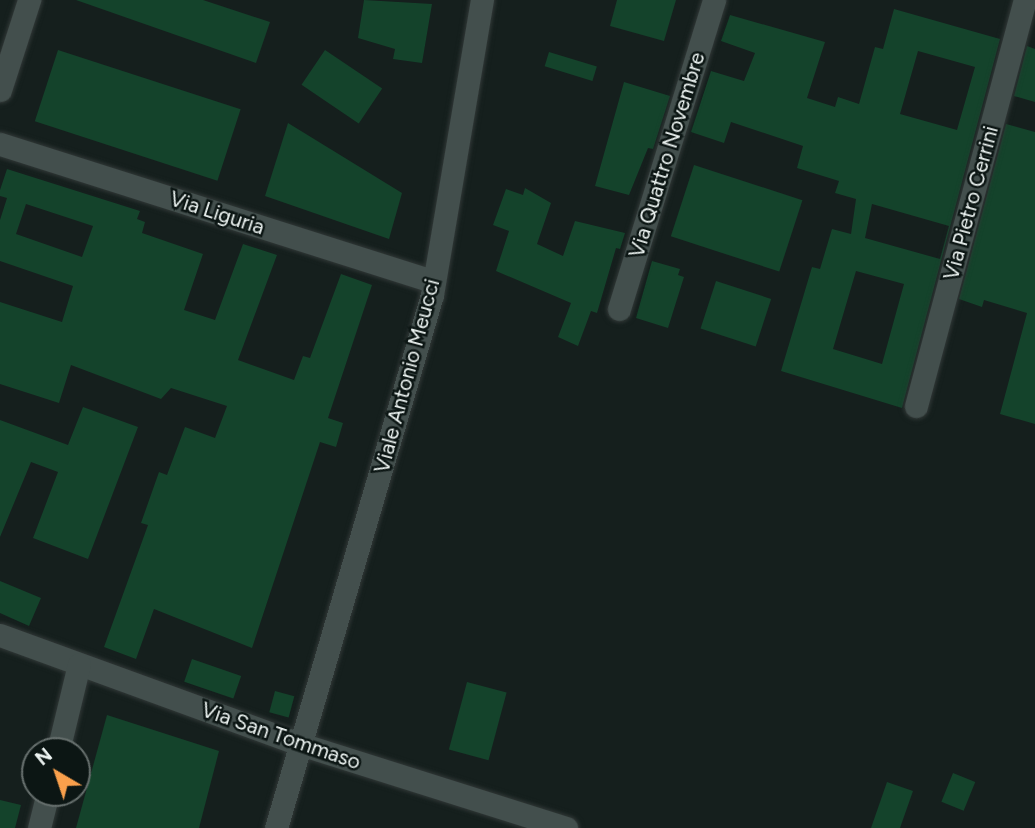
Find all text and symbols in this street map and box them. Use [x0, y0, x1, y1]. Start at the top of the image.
street label: Via Quattro Novembre [624, 49, 710, 261]
street label: Via Pietro Cerrini [938, 123, 1004, 283]
street label: Via Liguria [167, 186, 267, 240]
street label: Viale Antonio Meucci [369, 276, 445, 476]
street label: Via San Tommaso [198, 697, 364, 775]
north arrow [21, 737, 91, 807]
text: N [31, 743, 57, 770]

